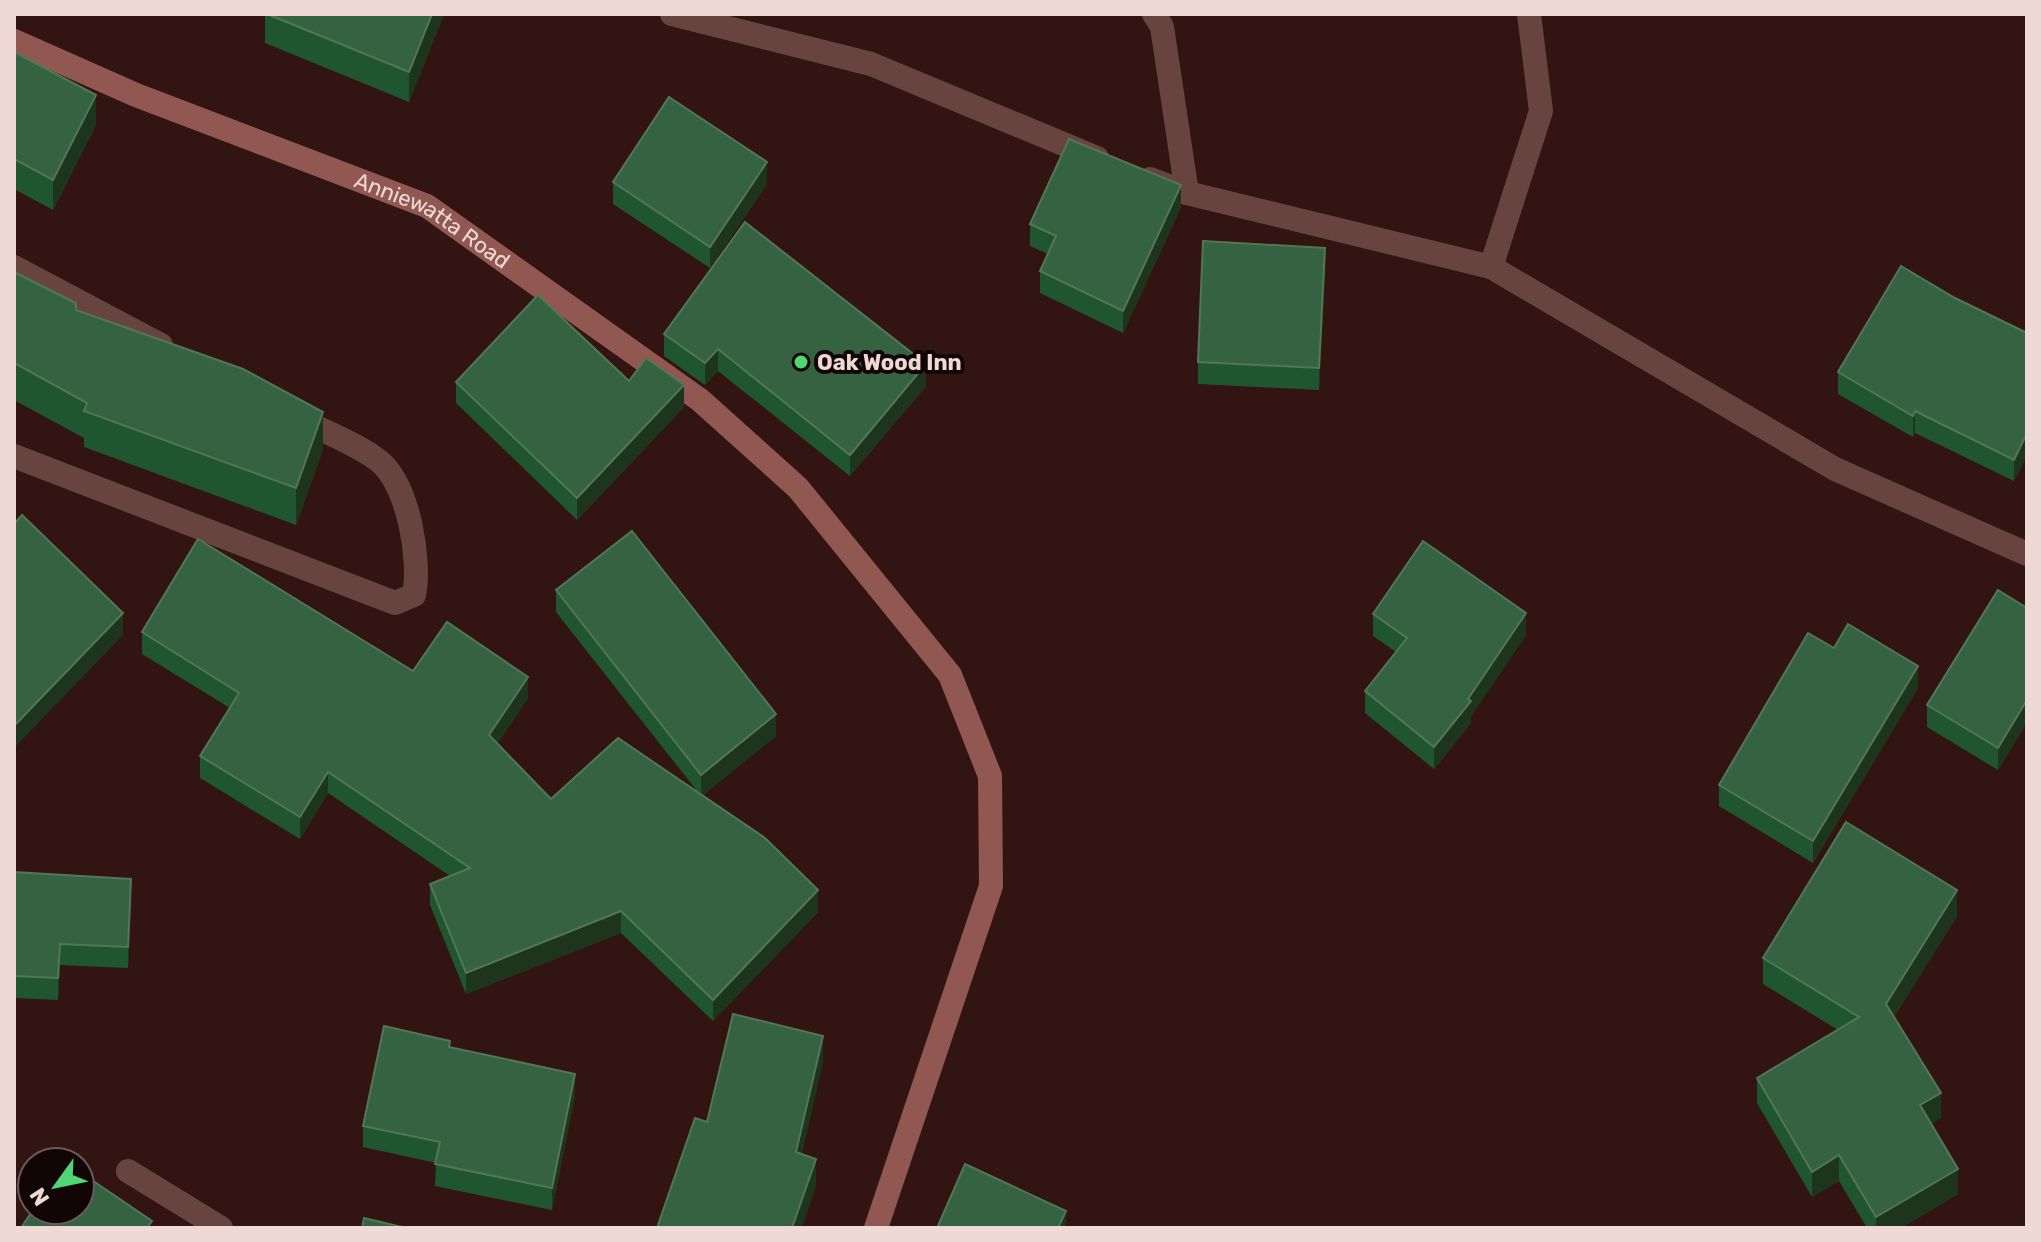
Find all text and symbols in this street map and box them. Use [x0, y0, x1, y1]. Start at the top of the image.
street label: Anniewatta Road [351, 167, 515, 275]
place label: Oak Wood Inn [817, 349, 962, 376]
marker: Oak Wood Inn [792, 353, 810, 371]
north arrow [16, 1146, 96, 1226]
text: N [24, 1183, 55, 1211]

